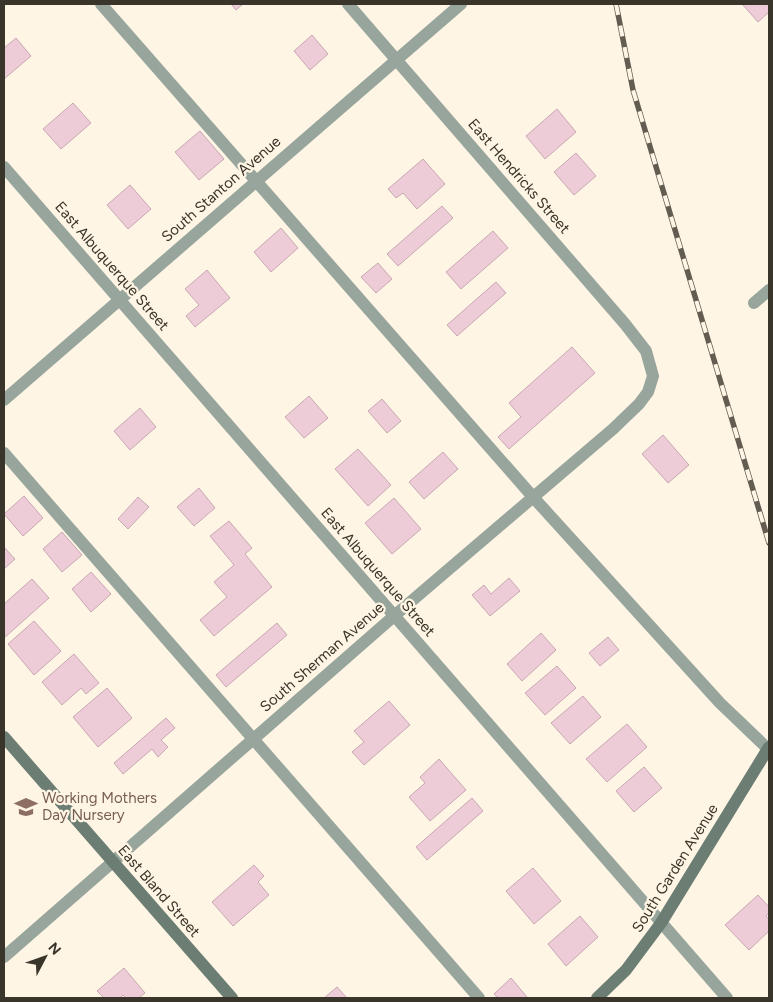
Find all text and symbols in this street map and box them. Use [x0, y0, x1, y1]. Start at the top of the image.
street label: East Hendricks Street [464, 115, 574, 237]
street label: South Stanton Avenue [158, 132, 284, 246]
street label: East Albuquerque Street [51, 198, 173, 334]
street label: East Albuquerque Street [317, 504, 439, 640]
street label: South Sherman Avenue [256, 598, 388, 716]
place label: Working Mothers Day Nursery [42, 789, 157, 824]
school or university icon: Working Mothers Day Nursery [13, 794, 39, 820]
street label: South Garden Avenue [628, 801, 722, 935]
street label: East Bland Street [114, 841, 204, 941]
north arrow [20, 932, 70, 982]
text: N [44, 939, 64, 958]

